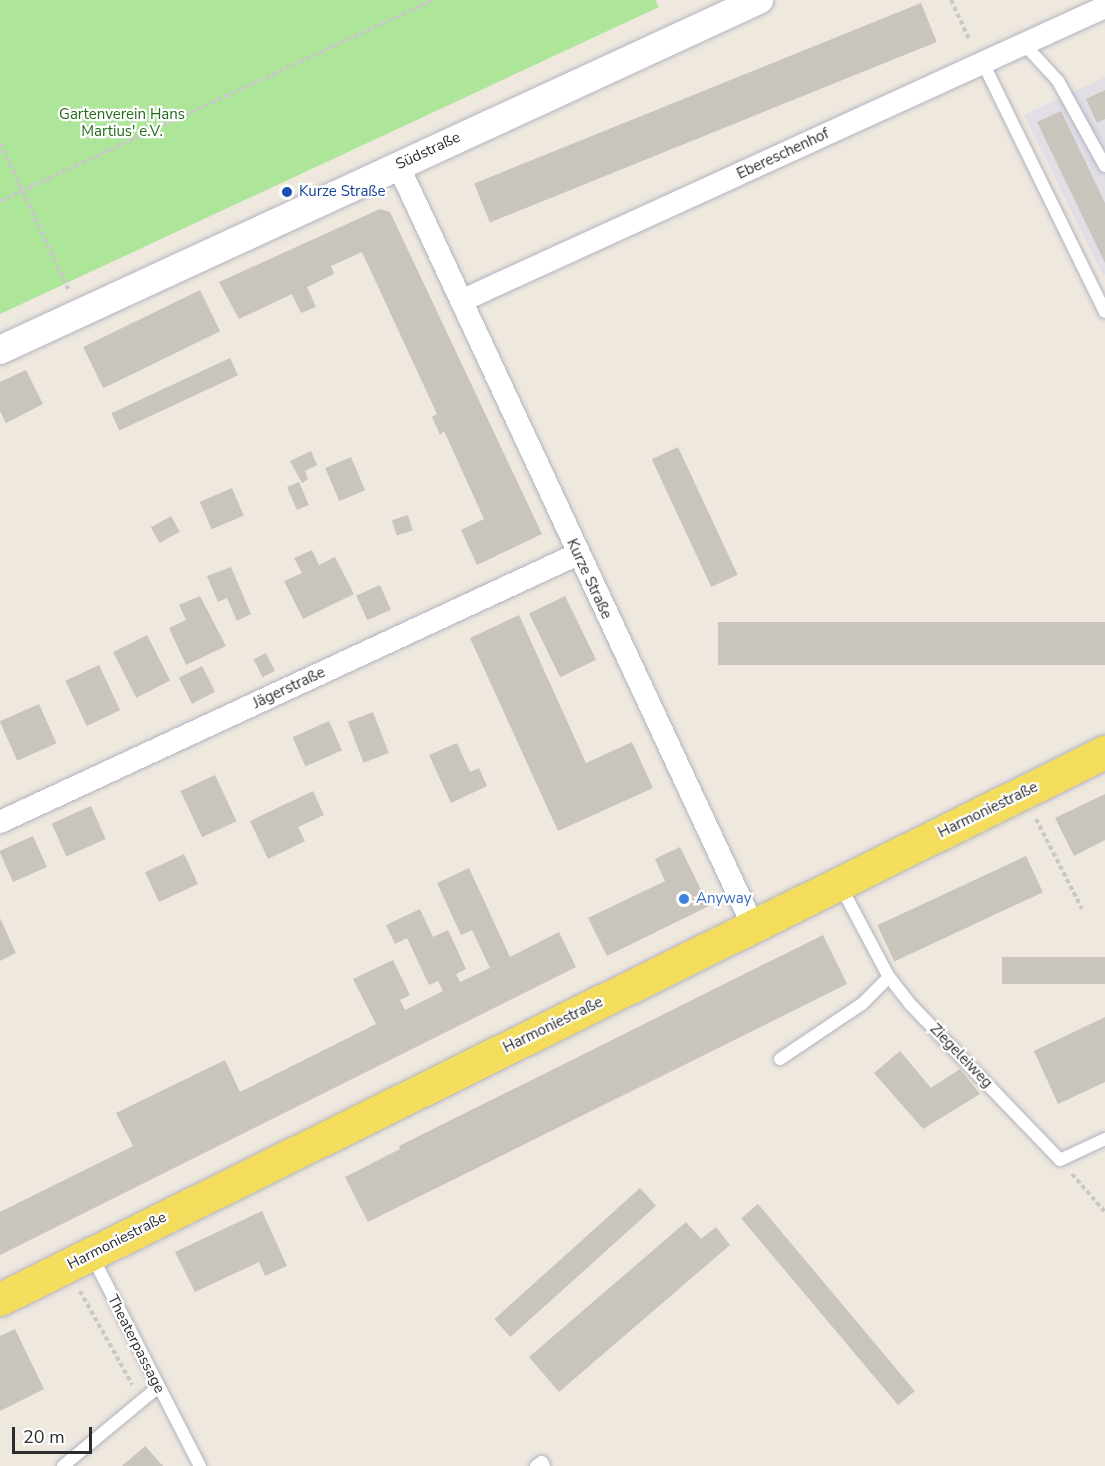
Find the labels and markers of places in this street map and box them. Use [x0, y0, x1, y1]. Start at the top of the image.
place label: Kurze Straße [299, 183, 386, 201]
marker: Kurze Straße [280, 185, 294, 199]
place label: Anyway [696, 890, 751, 908]
marker: Anyway [677, 892, 691, 906]

